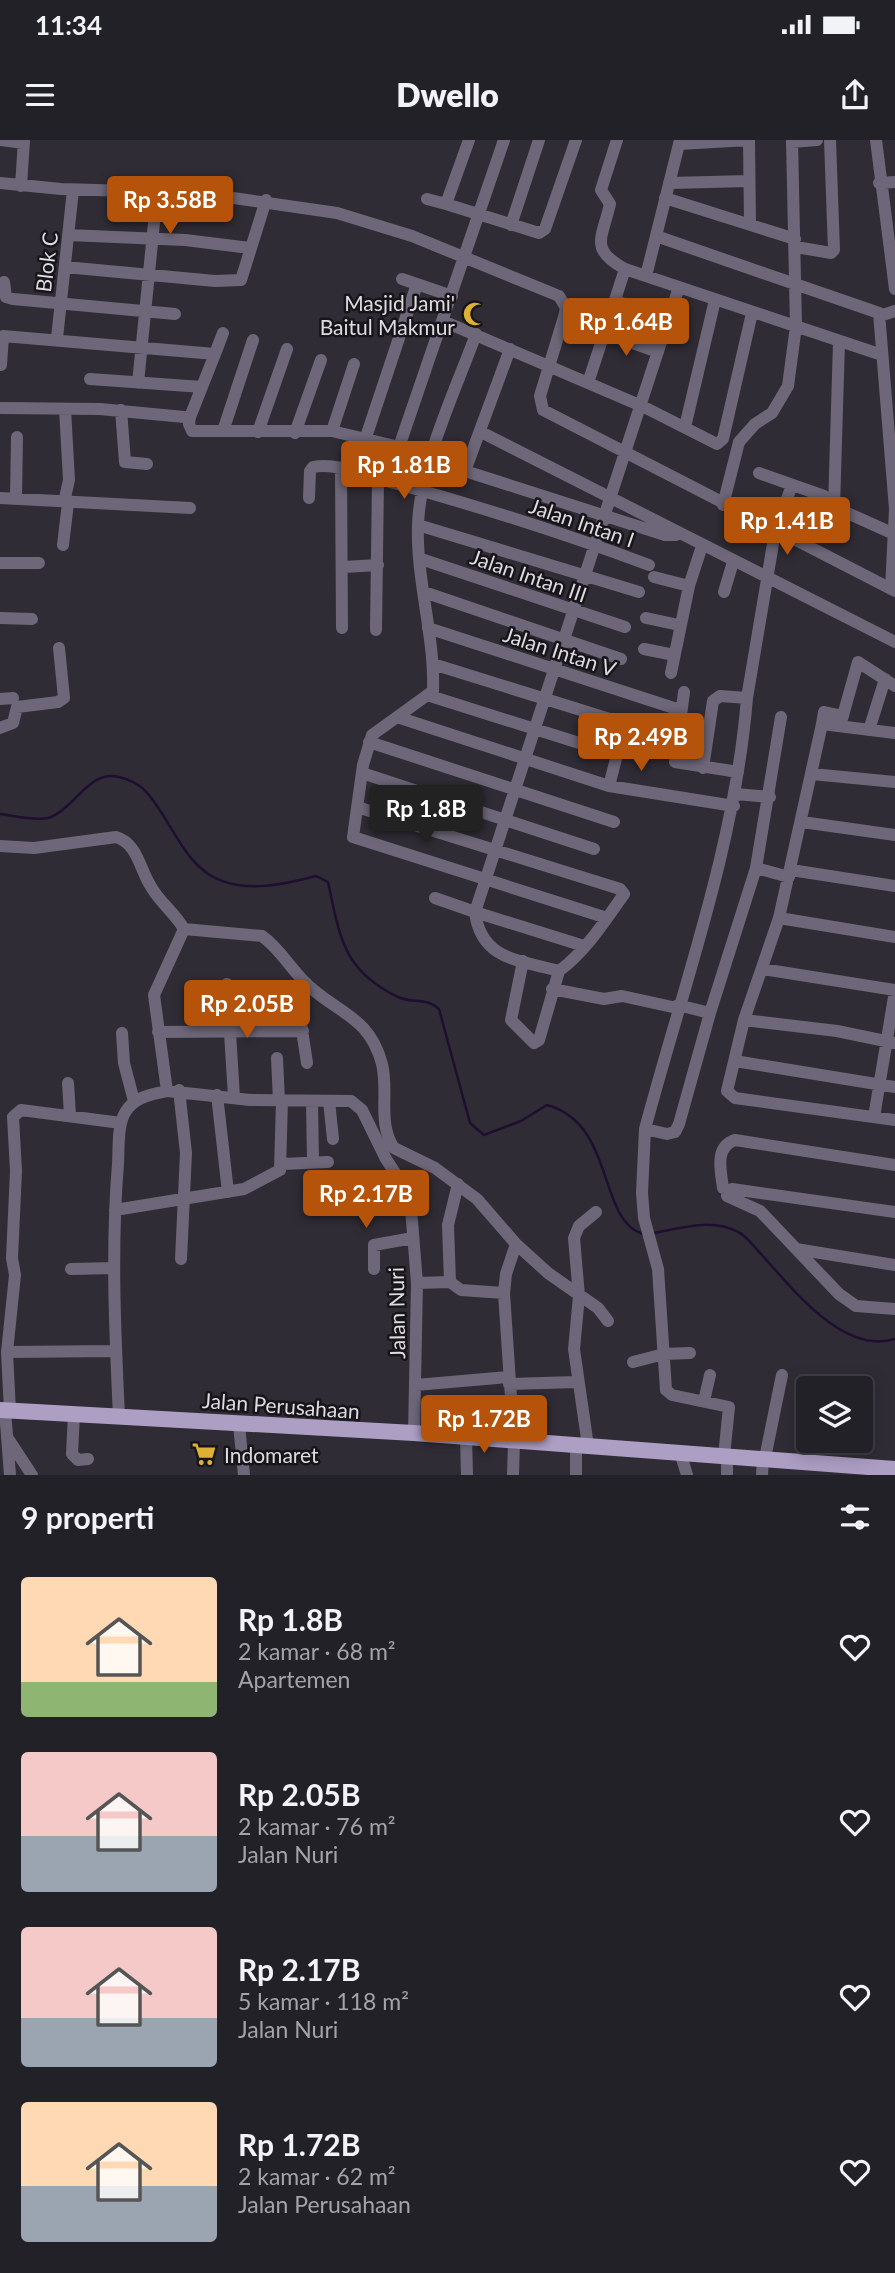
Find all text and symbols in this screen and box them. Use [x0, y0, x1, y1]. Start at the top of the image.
text: 11:34 [35, 9, 102, 41]
text: Dwello [396, 75, 499, 114]
icon: menu [21, 76, 59, 114]
icon: share [836, 76, 874, 114]
pin: Rp 3.58B [98, 176, 242, 236]
text: Rp 3.58B [123, 185, 217, 213]
street label: Blok C [30, 231, 62, 293]
place label: Masjid Jami' Baitul Makmur [320, 290, 455, 339]
pin: Rp 1.64B [554, 298, 698, 358]
mosque icon: Masjid Jami' Baitul Makmur [461, 300, 489, 328]
text: Rp 1.64B [579, 307, 673, 335]
pin: Rp 1.81B [332, 442, 476, 501]
text: Rp 1.81B [357, 450, 451, 478]
street label: Jalan Intan I [526, 492, 638, 552]
pin: Rp 1.41B [715, 498, 859, 557]
text: Rp 1.41B [740, 506, 834, 534]
street label: Jalan Intan III [468, 543, 590, 607]
street label: Jalan Intan V [500, 621, 620, 681]
pin: Rp 2.49B [569, 714, 713, 773]
text: Rp 2.49B [594, 722, 688, 750]
pin: Rp 1.8B [361, 786, 491, 845]
text: Rp 1.8B [386, 794, 466, 822]
pin: Rp 2.05B [175, 981, 319, 1040]
text: Rp 2.05B [200, 989, 294, 1017]
pin: Rp 2.17B [294, 1170, 438, 1230]
text: Rp 2.17B [319, 1179, 413, 1207]
street label: Jalan Nuri [383, 1267, 409, 1359]
map controls [796, 1376, 873, 1453]
button: layers [796, 1376, 873, 1453]
street label: Jalan Perusahaan [201, 1387, 361, 1423]
pin: Rp 1.72B [412, 1396, 556, 1455]
text: Rp 1.72B [437, 1404, 531, 1432]
supermarket icon: Indomaret [190, 1440, 218, 1468]
place label: Indomaret [224, 1442, 319, 1467]
icon: filters [836, 1498, 874, 1536]
text: 9 properti [21, 1499, 154, 1535]
text: Rp 1.8B [238, 1601, 343, 1637]
icon: home [77, 1605, 161, 1689]
icon: heart [836, 1628, 874, 1666]
text: 2 kamar · 68 m² [238, 1637, 396, 1665]
text: Apartemen [238, 1665, 350, 1693]
text: Rp 2.05B [238, 1776, 361, 1812]
icon: home [77, 1780, 161, 1864]
icon: heart [836, 1803, 874, 1841]
text: 2 kamar · 76 m² [238, 1812, 396, 1840]
text: Jalan Nuri [238, 1840, 338, 1868]
text: Rp 2.17B [238, 1951, 361, 1987]
icon: home [77, 1955, 161, 2039]
icon: heart [836, 1978, 874, 2016]
text: 5 kamar · 118 m² [238, 1987, 409, 2015]
text: Jalan Nuri [238, 2015, 338, 2043]
text: Rp 1.72B [238, 2126, 361, 2162]
icon: home [77, 2130, 161, 2214]
icon: heart [836, 2153, 874, 2191]
text: 2 kamar · 62 m² [238, 2162, 396, 2190]
text: Jalan Perusahaan [238, 2190, 411, 2218]

